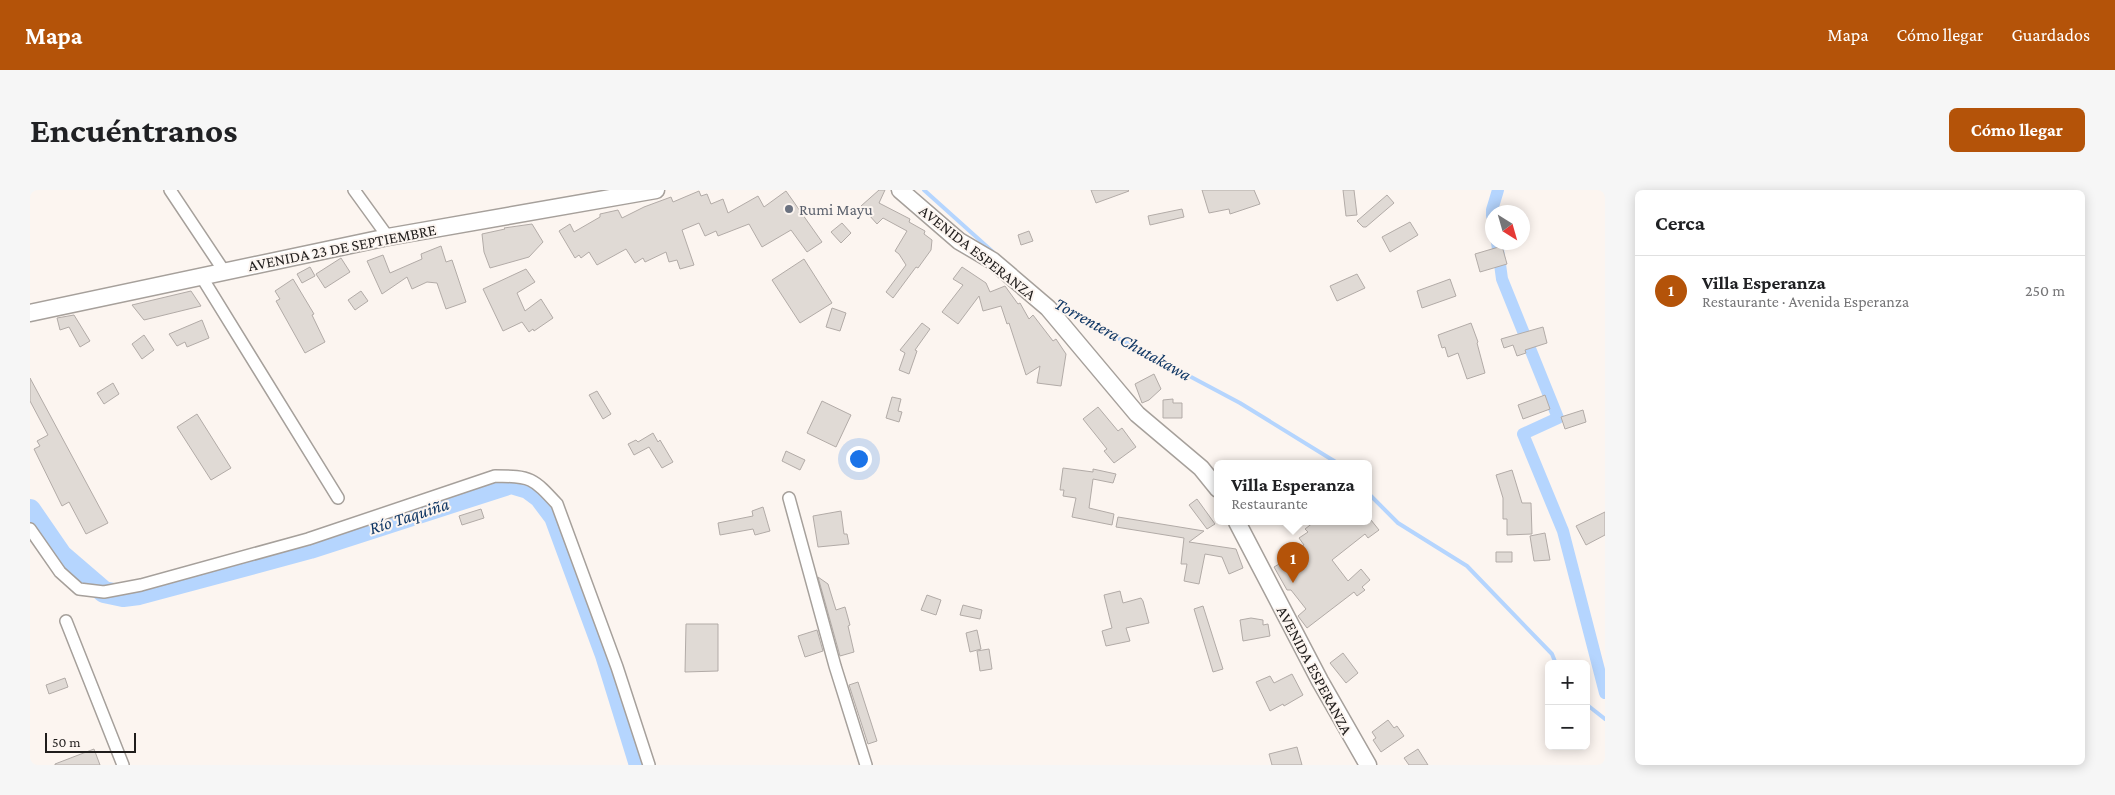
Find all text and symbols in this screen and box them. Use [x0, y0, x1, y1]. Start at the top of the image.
text: Mapa [25, 22, 83, 49]
text: Mapa [1827, 25, 1868, 45]
text: Cómo llegar [1896, 25, 1983, 45]
text: Guardados [2011, 25, 2090, 45]
button: Cómo llegar [1949, 108, 2085, 152]
text: Encuéntranos [30, 111, 237, 150]
place label: Rumi Mayu [799, 201, 873, 219]
street label: AVENIDA ESPERANZA [916, 202, 1040, 304]
marker: Rumi Mayu [783, 203, 795, 215]
north arrow [1485, 205, 1530, 250]
text: Cerca [1655, 211, 1705, 235]
street label: AVENIDA 23 DE SEPTIEMBRE [247, 221, 438, 274]
text: Villa Esperanza [1702, 272, 1826, 293]
text: 1 [1668, 282, 1674, 299]
text: 250 m [2025, 282, 2065, 299]
water label: Torrentera Chutakawa [1051, 293, 1195, 385]
text: Restaurante · Avenida Esperanza [1702, 293, 1909, 310]
your location [846, 446, 872, 472]
popup [1214, 460, 1372, 525]
text: Villa Esperanza [1231, 474, 1355, 495]
water label: Río Taquiña [367, 494, 452, 538]
text: Restaurante [1231, 495, 1308, 512]
pin: 1 [1277, 542, 1309, 583]
street label: AVENIDA ESPERANZA [1273, 603, 1356, 738]
map controls [1545, 660, 1590, 750]
button: + [1545, 660, 1590, 705]
button: − [1545, 705, 1590, 750]
scale bar [45, 730, 136, 753]
text: 50 m [52, 734, 80, 750]

